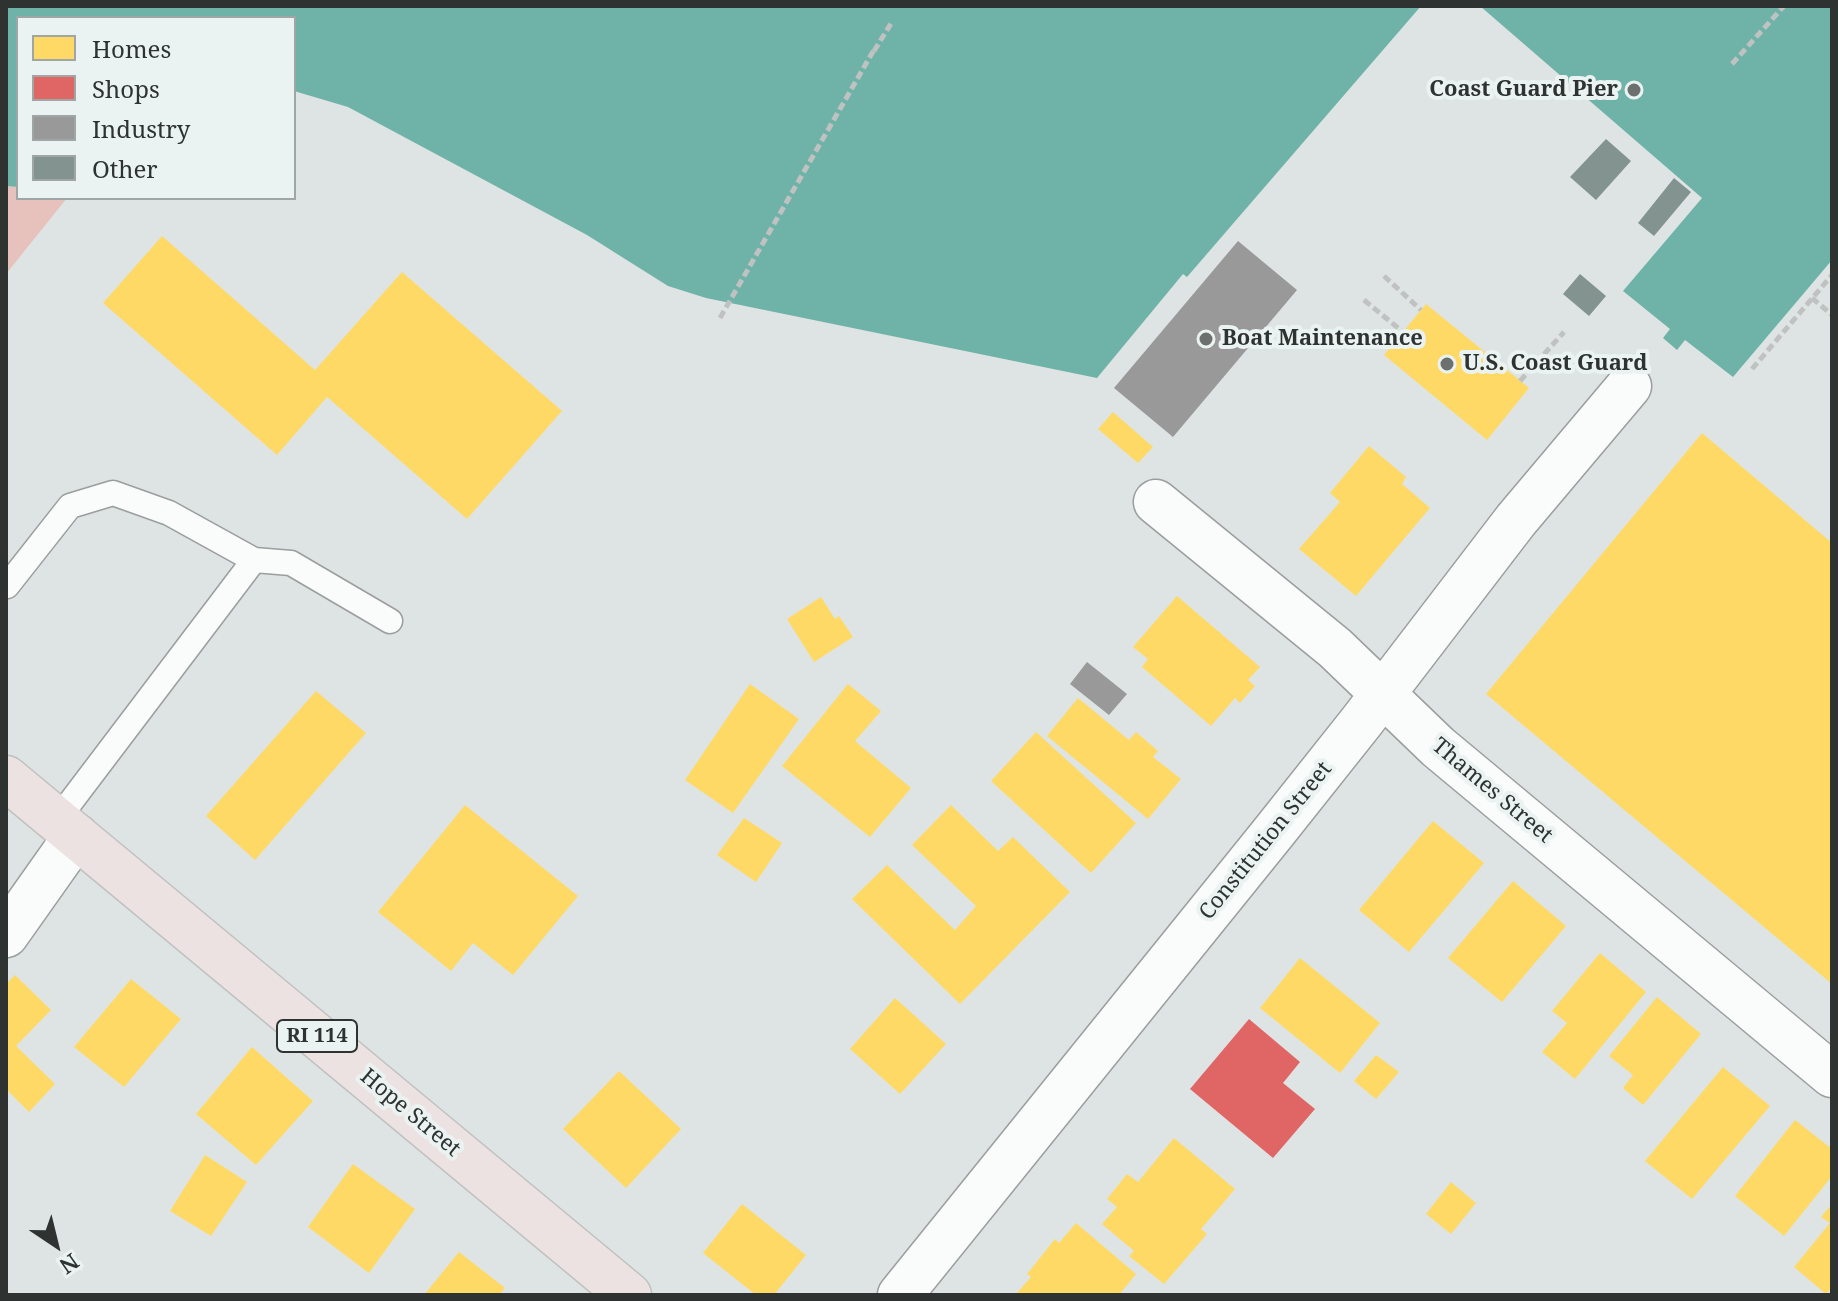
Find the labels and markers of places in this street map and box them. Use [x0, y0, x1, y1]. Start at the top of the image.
place label: Coast Guard Pier [1429, 77, 1618, 103]
marker: Coast Guard Pier [1625, 81, 1643, 99]
place label: Boat Maintenance [1222, 326, 1423, 352]
marker: Boat Maintenance [1197, 330, 1215, 348]
place label: U.S. Coast Guard [1463, 351, 1648, 377]
marker: U.S. Coast Guard [1438, 355, 1456, 373]

